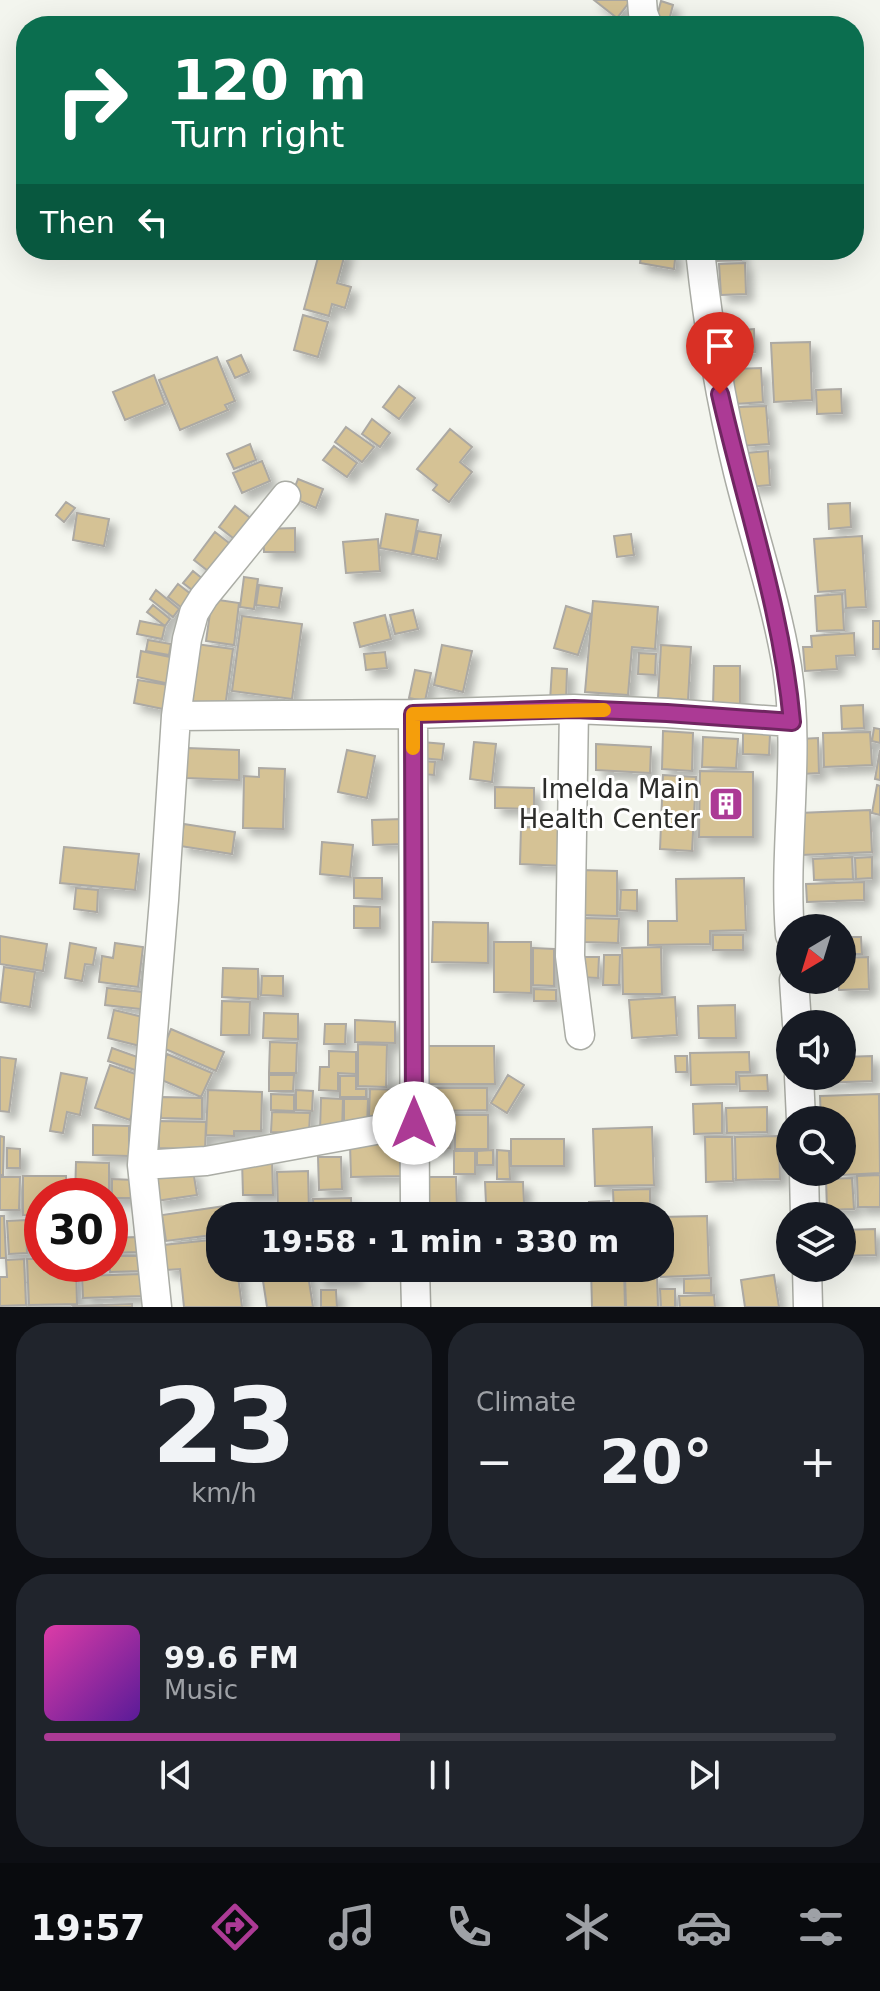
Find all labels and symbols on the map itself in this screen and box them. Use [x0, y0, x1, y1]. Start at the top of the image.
pin [686, 312, 754, 394]
place label: Imelda Main Health Center [519, 774, 700, 834]
building icon: Imelda Main Health Center [707, 785, 745, 823]
north arrow [776, 914, 856, 994]
position arrow [372, 1081, 456, 1165]
speed limit sign: 30 [24, 1178, 128, 1282]

